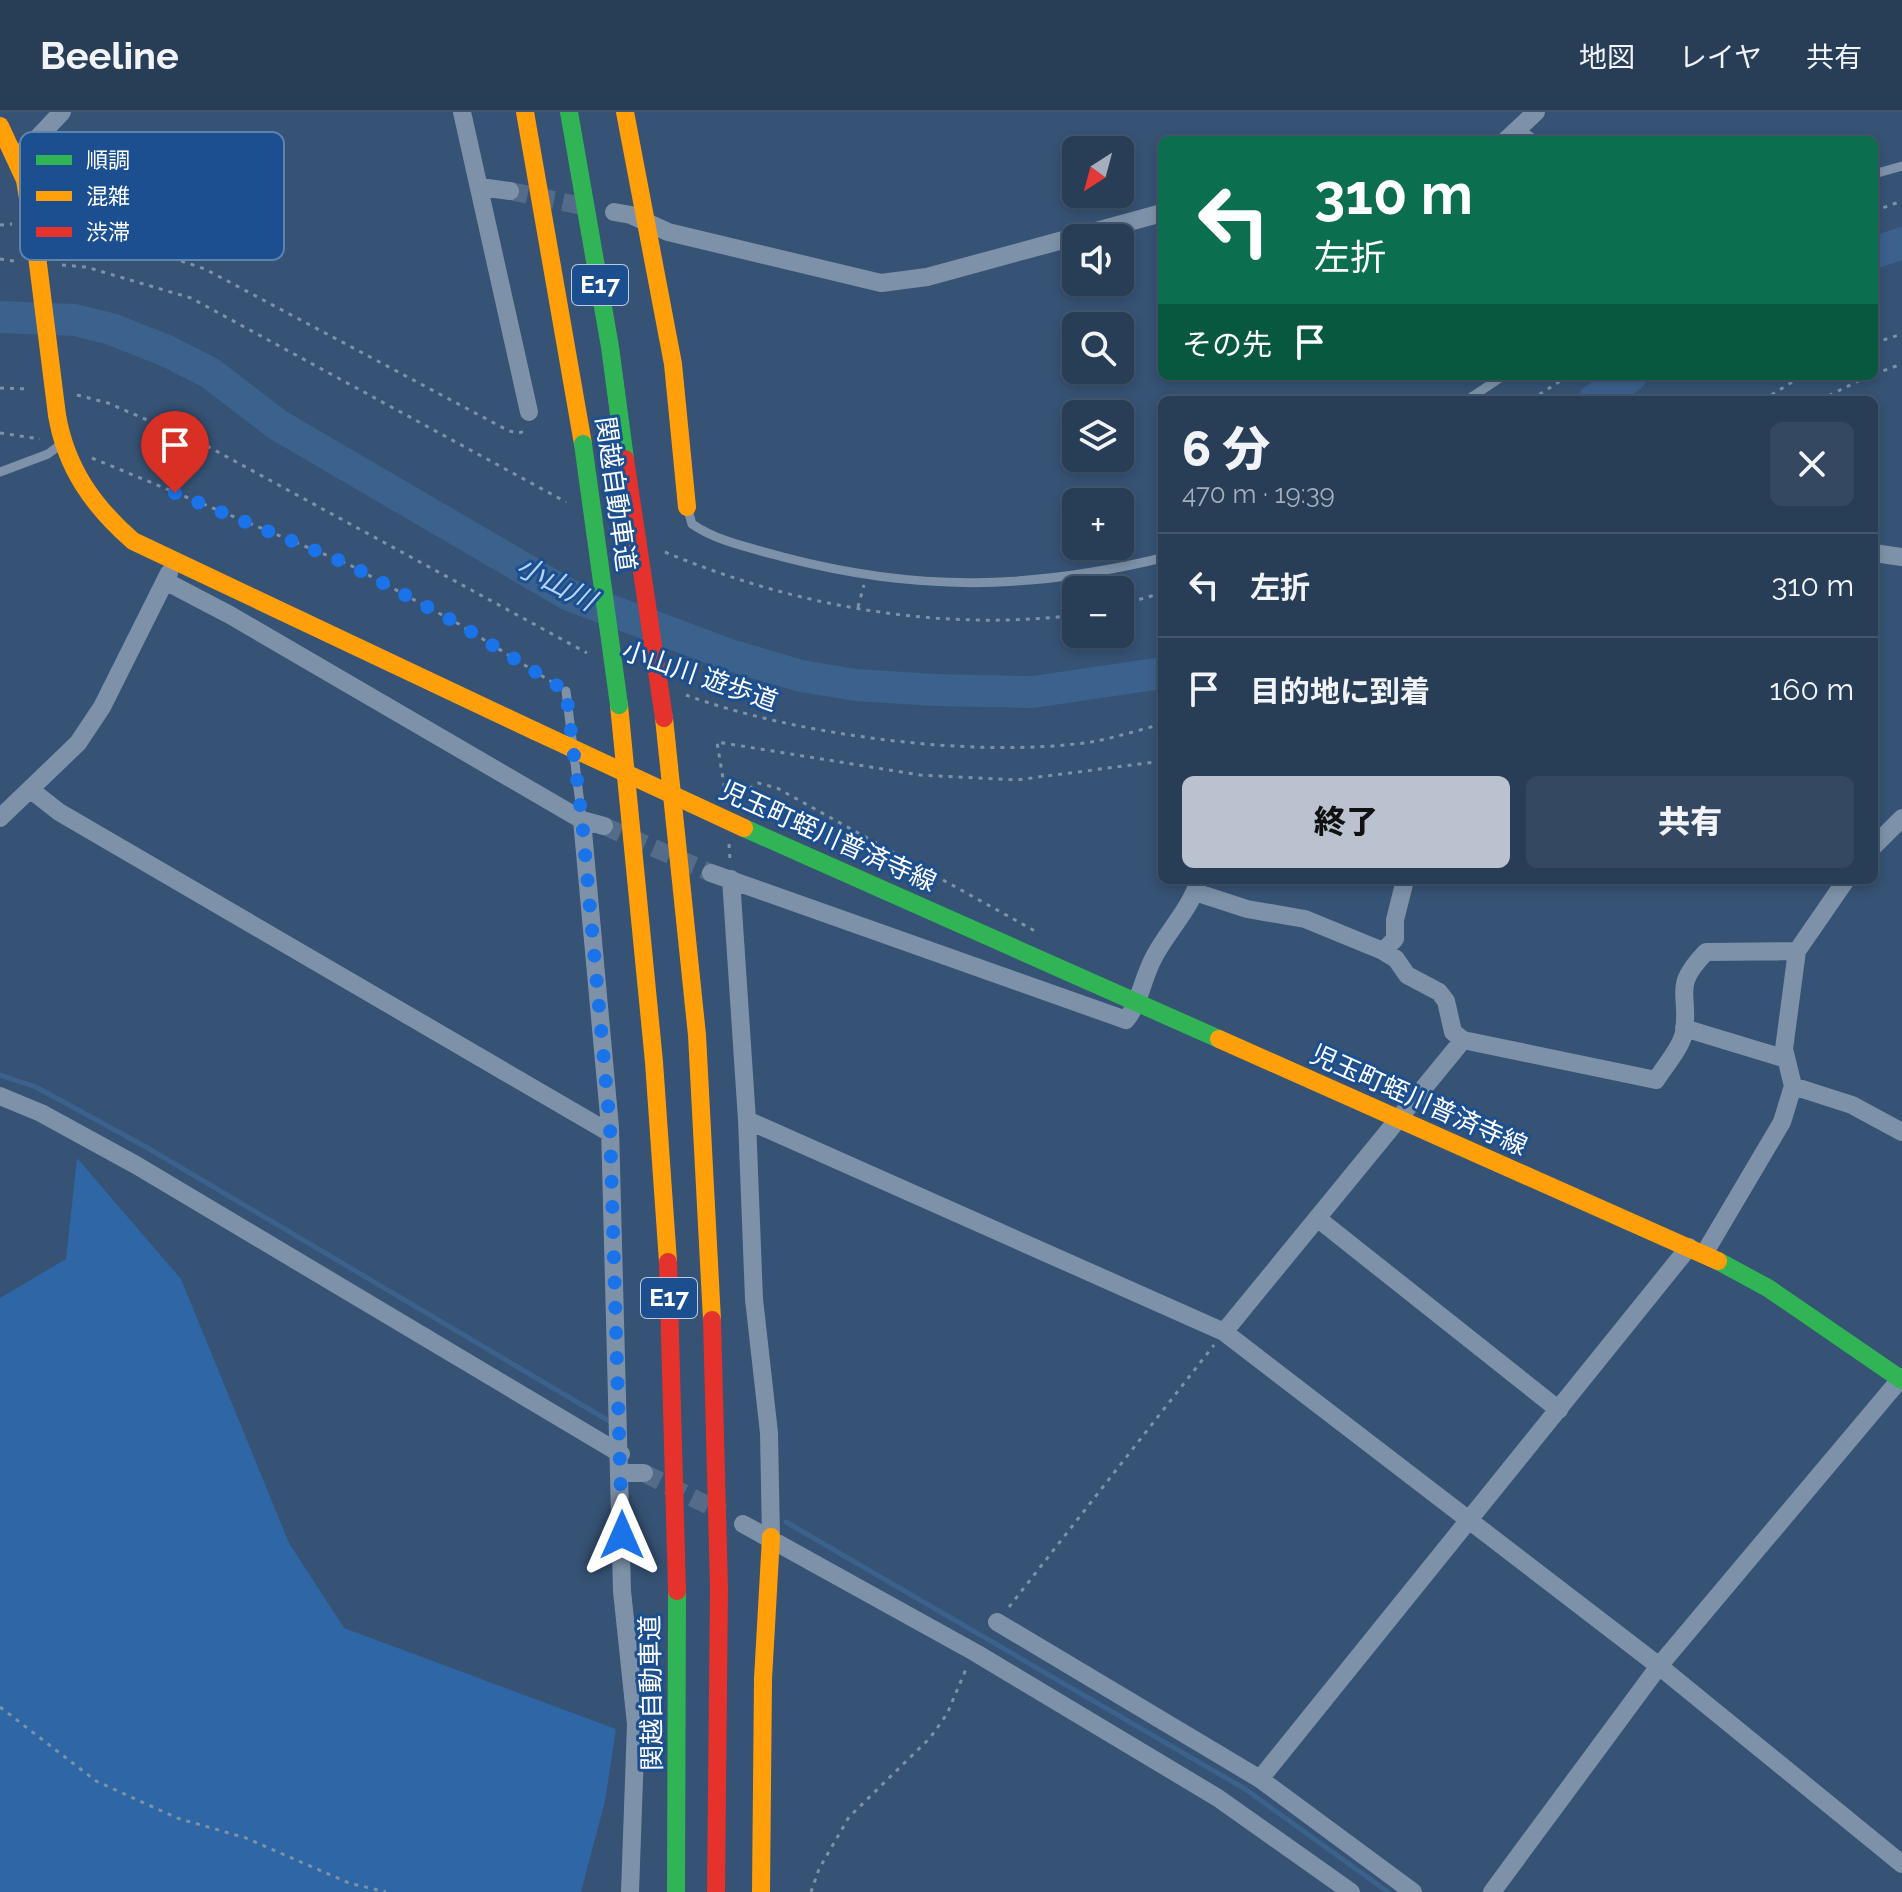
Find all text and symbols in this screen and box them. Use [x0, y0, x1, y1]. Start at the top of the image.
text: Beeline [40, 33, 179, 78]
text: 地図 [1579, 41, 1635, 74]
text: レイヤ [1679, 41, 1762, 74]
text: 共有 [1806, 41, 1862, 74]
legend [20, 132, 284, 260]
north arrow [1062, 136, 1134, 208]
map controls [1062, 136, 1134, 648]
text: 順調 [86, 147, 130, 173]
text: 310 m [1314, 161, 1473, 227]
icon: left [1182, 168, 1286, 272]
text: 混雑 [86, 183, 130, 209]
text: 渋滞 [86, 219, 130, 245]
button: sound [1062, 224, 1134, 296]
text: 左折 [1314, 236, 1386, 278]
road number: E17 [572, 265, 628, 305]
button: search [1062, 312, 1134, 384]
icon: arrive [1288, 320, 1332, 364]
text: その先 [1182, 327, 1272, 362]
button: layers [1062, 400, 1134, 472]
pin [141, 411, 209, 493]
street label: 関越自動車道 [590, 415, 642, 573]
text: 6 分 [1182, 421, 1270, 477]
button: close [1770, 422, 1854, 506]
icon: arrive [153, 423, 197, 467]
text: 470 m · 19:39 [1182, 479, 1335, 509]
button: + [1062, 488, 1134, 560]
water label: 小山川 [511, 550, 603, 619]
icon: left [1182, 563, 1226, 607]
text: 310 m [1772, 568, 1854, 603]
text: 左折 [1250, 570, 1310, 605]
button: − [1062, 576, 1134, 648]
street label: 小山川 遊歩道 [618, 635, 782, 717]
icon: arrive [1182, 667, 1226, 711]
text: 160 m [1769, 672, 1854, 707]
text: 目的地に到着 [1250, 674, 1430, 709]
street label: 児玉町蛭川普済寺線 [715, 775, 941, 897]
button: 終了 [1182, 776, 1510, 868]
button: 共有 [1526, 776, 1854, 868]
street label: 児玉町蛭川普済寺線 [1306, 1039, 1532, 1161]
road number: E17 [641, 1278, 697, 1318]
position arrow [580, 1493, 664, 1577]
street label: 関越自動車道 [635, 1615, 667, 1771]

